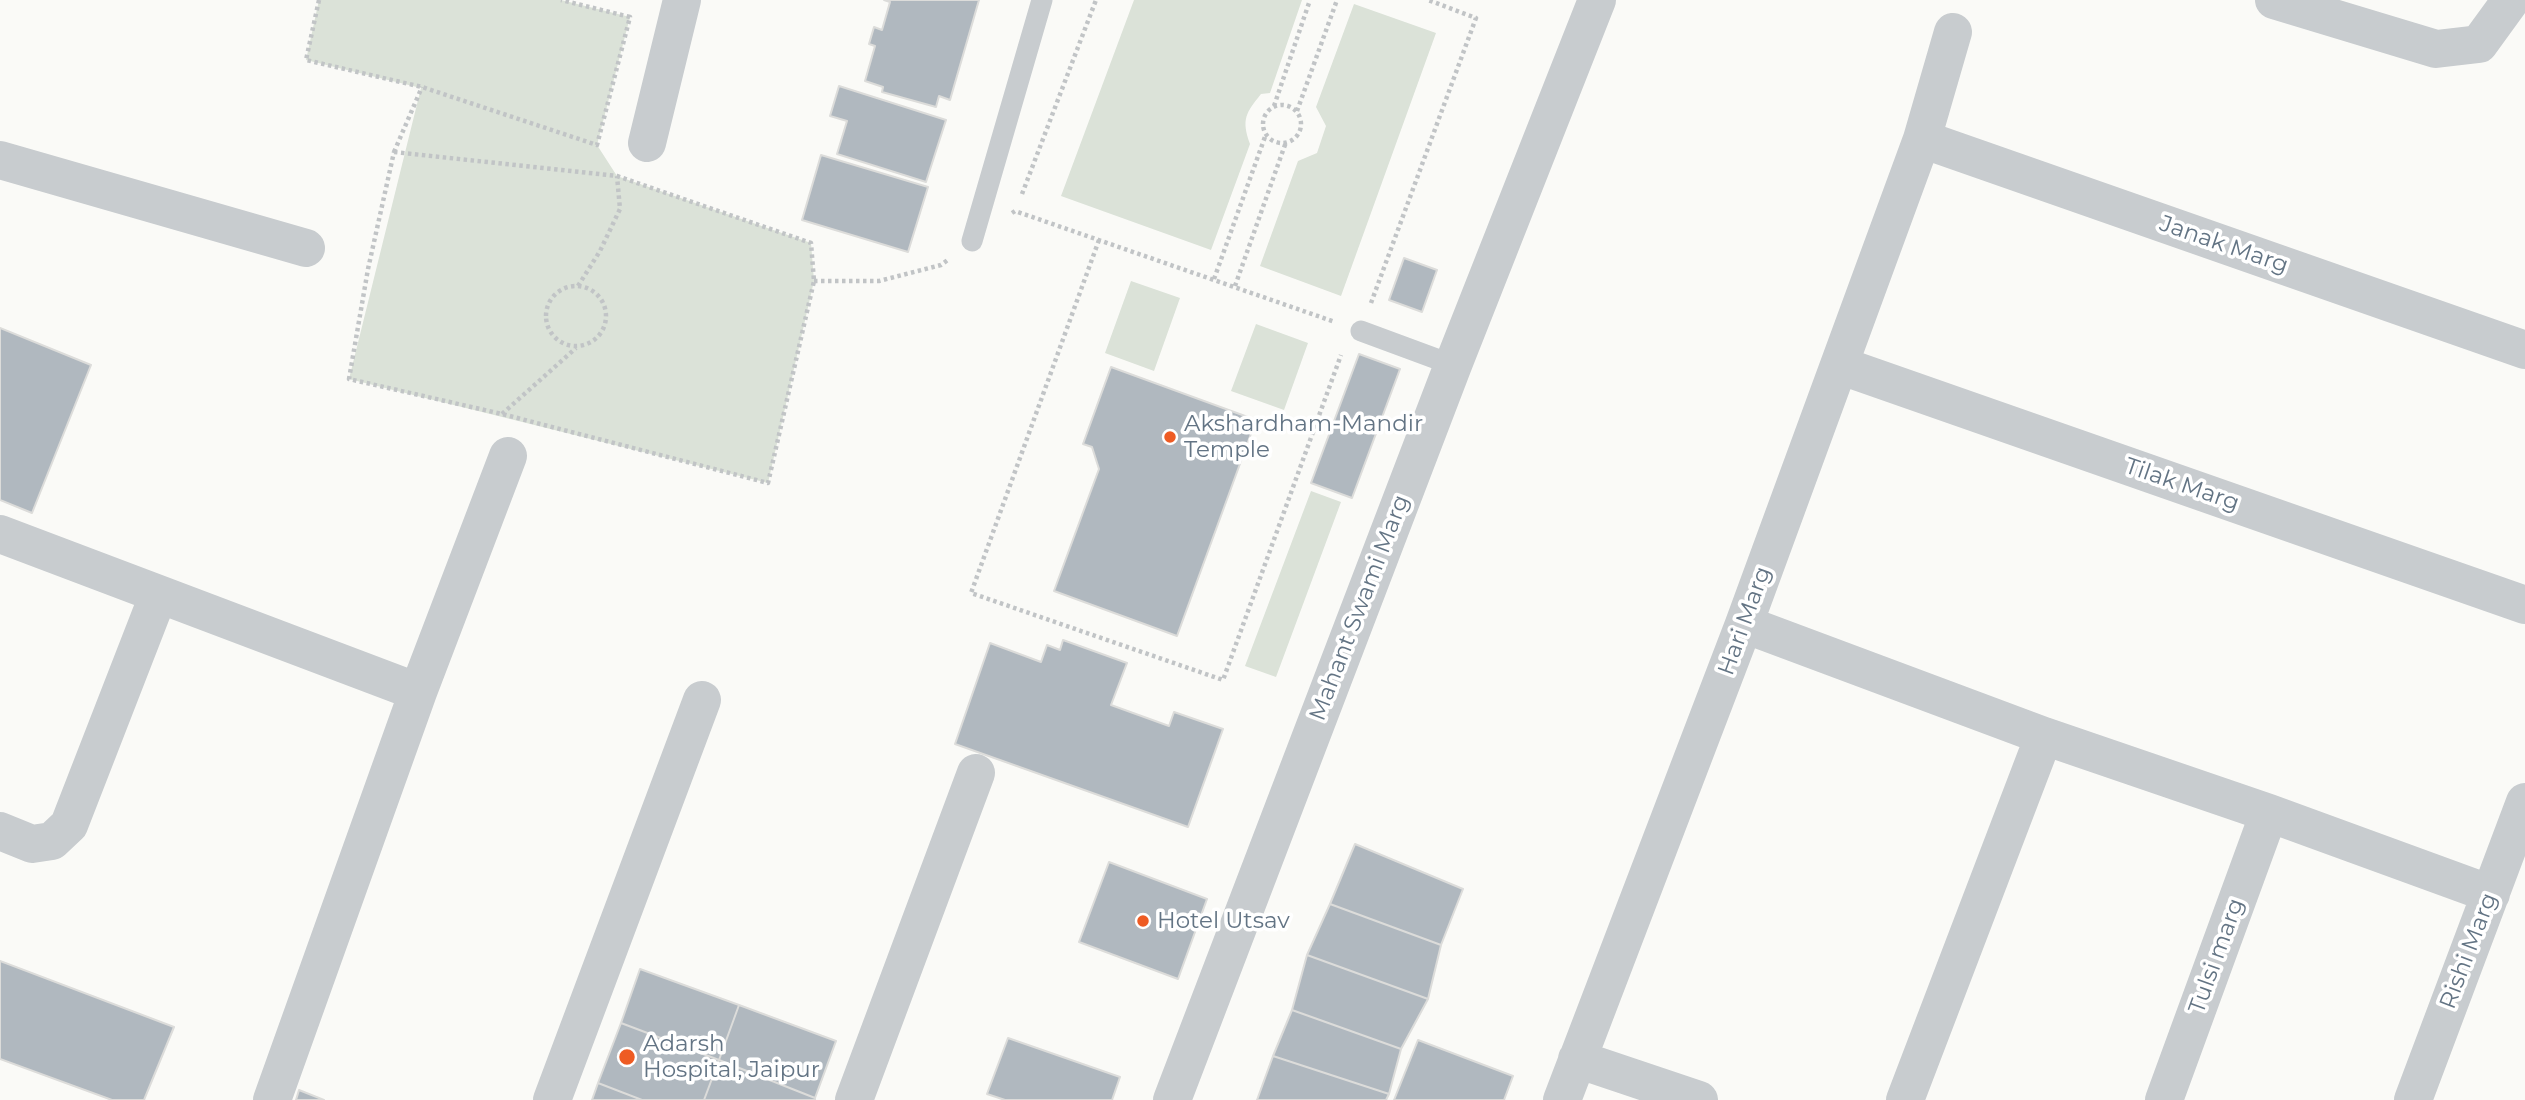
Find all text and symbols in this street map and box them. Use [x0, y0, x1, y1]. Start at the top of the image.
street label: Janak Marg [2156, 210, 2292, 280]
place label: Akshardham-Mandir Temple [1184, 410, 1423, 464]
marker: Akshardham-Mandir Temple [1162, 429, 1178, 445]
street label: Tilak Marg [2121, 453, 2243, 517]
street label: Mahant Swami Marg [1304, 491, 1416, 725]
street label: Hari Marg [1713, 563, 1777, 679]
street label: Rishi Marg [2434, 889, 2504, 1013]
street label: Tulsi marg [2183, 895, 2251, 1017]
place label: Hotel Utsav [1157, 907, 1290, 935]
marker: Hotel Utsav [1135, 913, 1151, 929]
place label: Adarsh Hospital, Jaipur [643, 1030, 820, 1084]
marker: Adarsh Hospital, Jaipur [617, 1047, 637, 1067]

